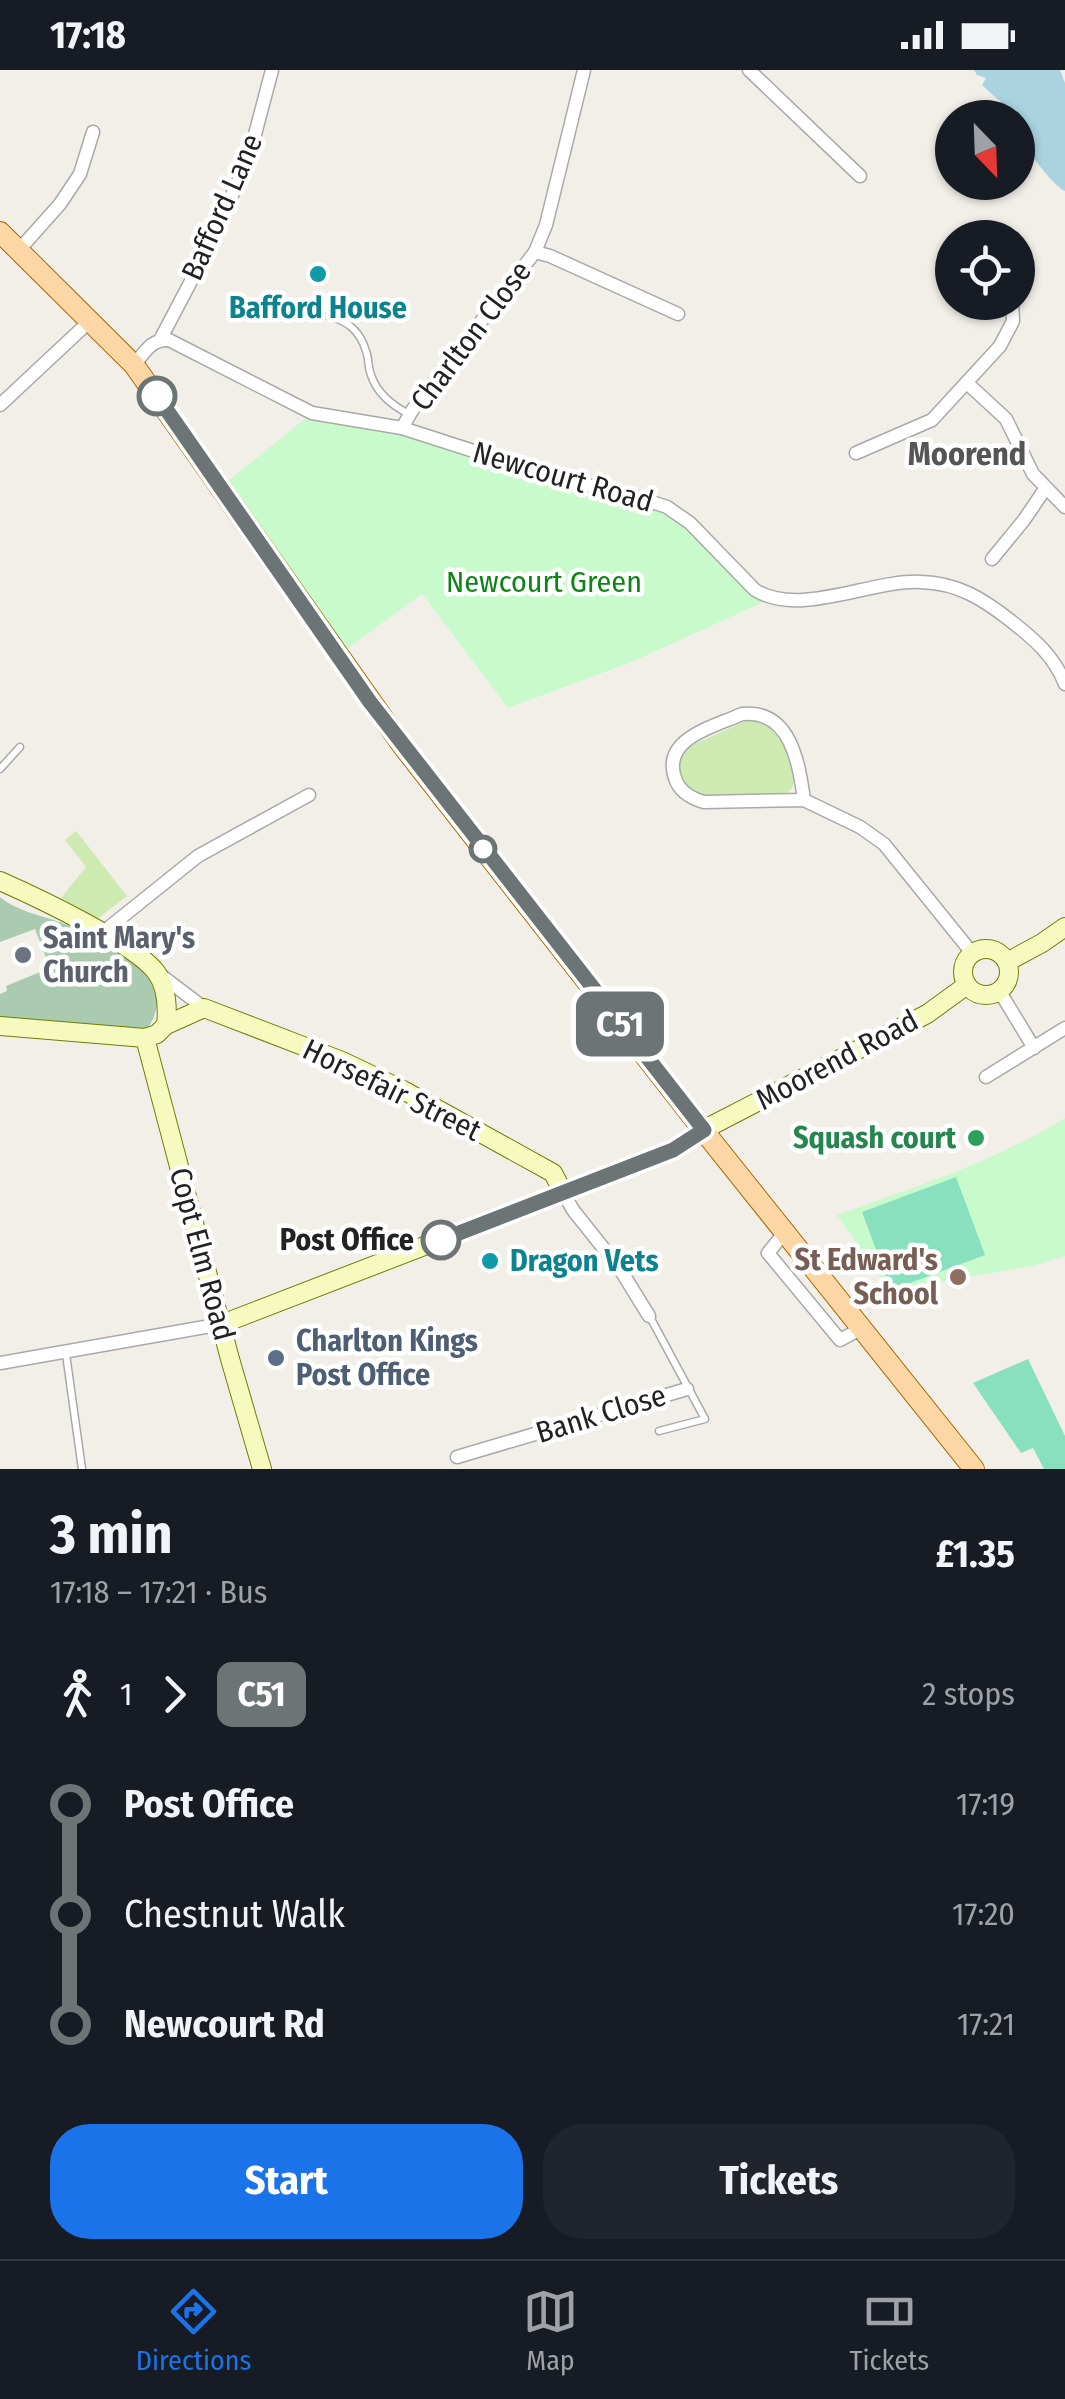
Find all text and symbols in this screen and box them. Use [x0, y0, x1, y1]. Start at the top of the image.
text: 17:18 [50, 12, 126, 58]
north arrow [935, 100, 1035, 200]
map controls [935, 100, 1035, 320]
street label: Bafford Lane [174, 128, 270, 286]
button: locate [935, 220, 1035, 320]
street label: Charlton Close [403, 254, 539, 418]
marker: Bafford House [307, 263, 329, 285]
place label: Bafford House [229, 290, 407, 326]
unlabelled marker [138, 377, 176, 415]
street label: Newcourt Road [469, 434, 657, 520]
district label: Moorend [908, 435, 1026, 473]
park label: Newcourt Green [446, 564, 642, 600]
unlabelled marker [470, 836, 496, 862]
place label: Saint Mary's Church [43, 920, 195, 990]
marker: Saint Mary's Church [12, 944, 34, 966]
line badge: C51 [562, 992, 678, 1056]
street label: Moorend Road [750, 1002, 924, 1118]
text: C51 [596, 1003, 644, 1045]
street label: Horsefair Street [297, 1031, 487, 1149]
place label: Squash court [793, 1120, 956, 1156]
marker: Squash court [965, 1127, 987, 1149]
street label: Copt Elm Road [162, 1164, 242, 1344]
marker: Post Office [422, 1221, 460, 1259]
place label: Post Office [280, 1222, 414, 1258]
place label: St Edward's School [795, 1242, 939, 1312]
place label: Dragon Vets [510, 1243, 659, 1279]
marker: Dragon Vets [479, 1250, 501, 1272]
marker: St Edward's School [947, 1266, 969, 1288]
place label: Charlton Kings Post Office [296, 1323, 478, 1393]
marker: Charlton Kings Post Office [265, 1347, 287, 1369]
street label: Bank Close [532, 1377, 670, 1451]
text: 3 min [50, 1502, 173, 1568]
text: £1.35 [936, 1531, 1015, 1577]
text: 17:18 – 17:21 · Bus [50, 1573, 267, 1611]
icon: walk [50, 1667, 105, 1722]
icon: forward [147, 1667, 202, 1722]
text: C51 [237, 1673, 286, 1715]
text: 1 [120, 1675, 132, 1713]
text: 2 stops [922, 1675, 1015, 1713]
text: Post Office [124, 1781, 294, 1827]
text: 17:19 [956, 1785, 1015, 1823]
text: Chestnut Walk [124, 1891, 345, 1937]
text: 17:20 [952, 1895, 1015, 1933]
text: Newcourt Rd [124, 2001, 325, 2047]
text: 17:21 [957, 2005, 1015, 2043]
button: Start [50, 2124, 523, 2239]
button: Tickets [543, 2124, 1015, 2239]
tab: Directions [136, 2284, 252, 2377]
tab: Map [523, 2284, 578, 2377]
tab: Tickets [849, 2284, 929, 2377]

